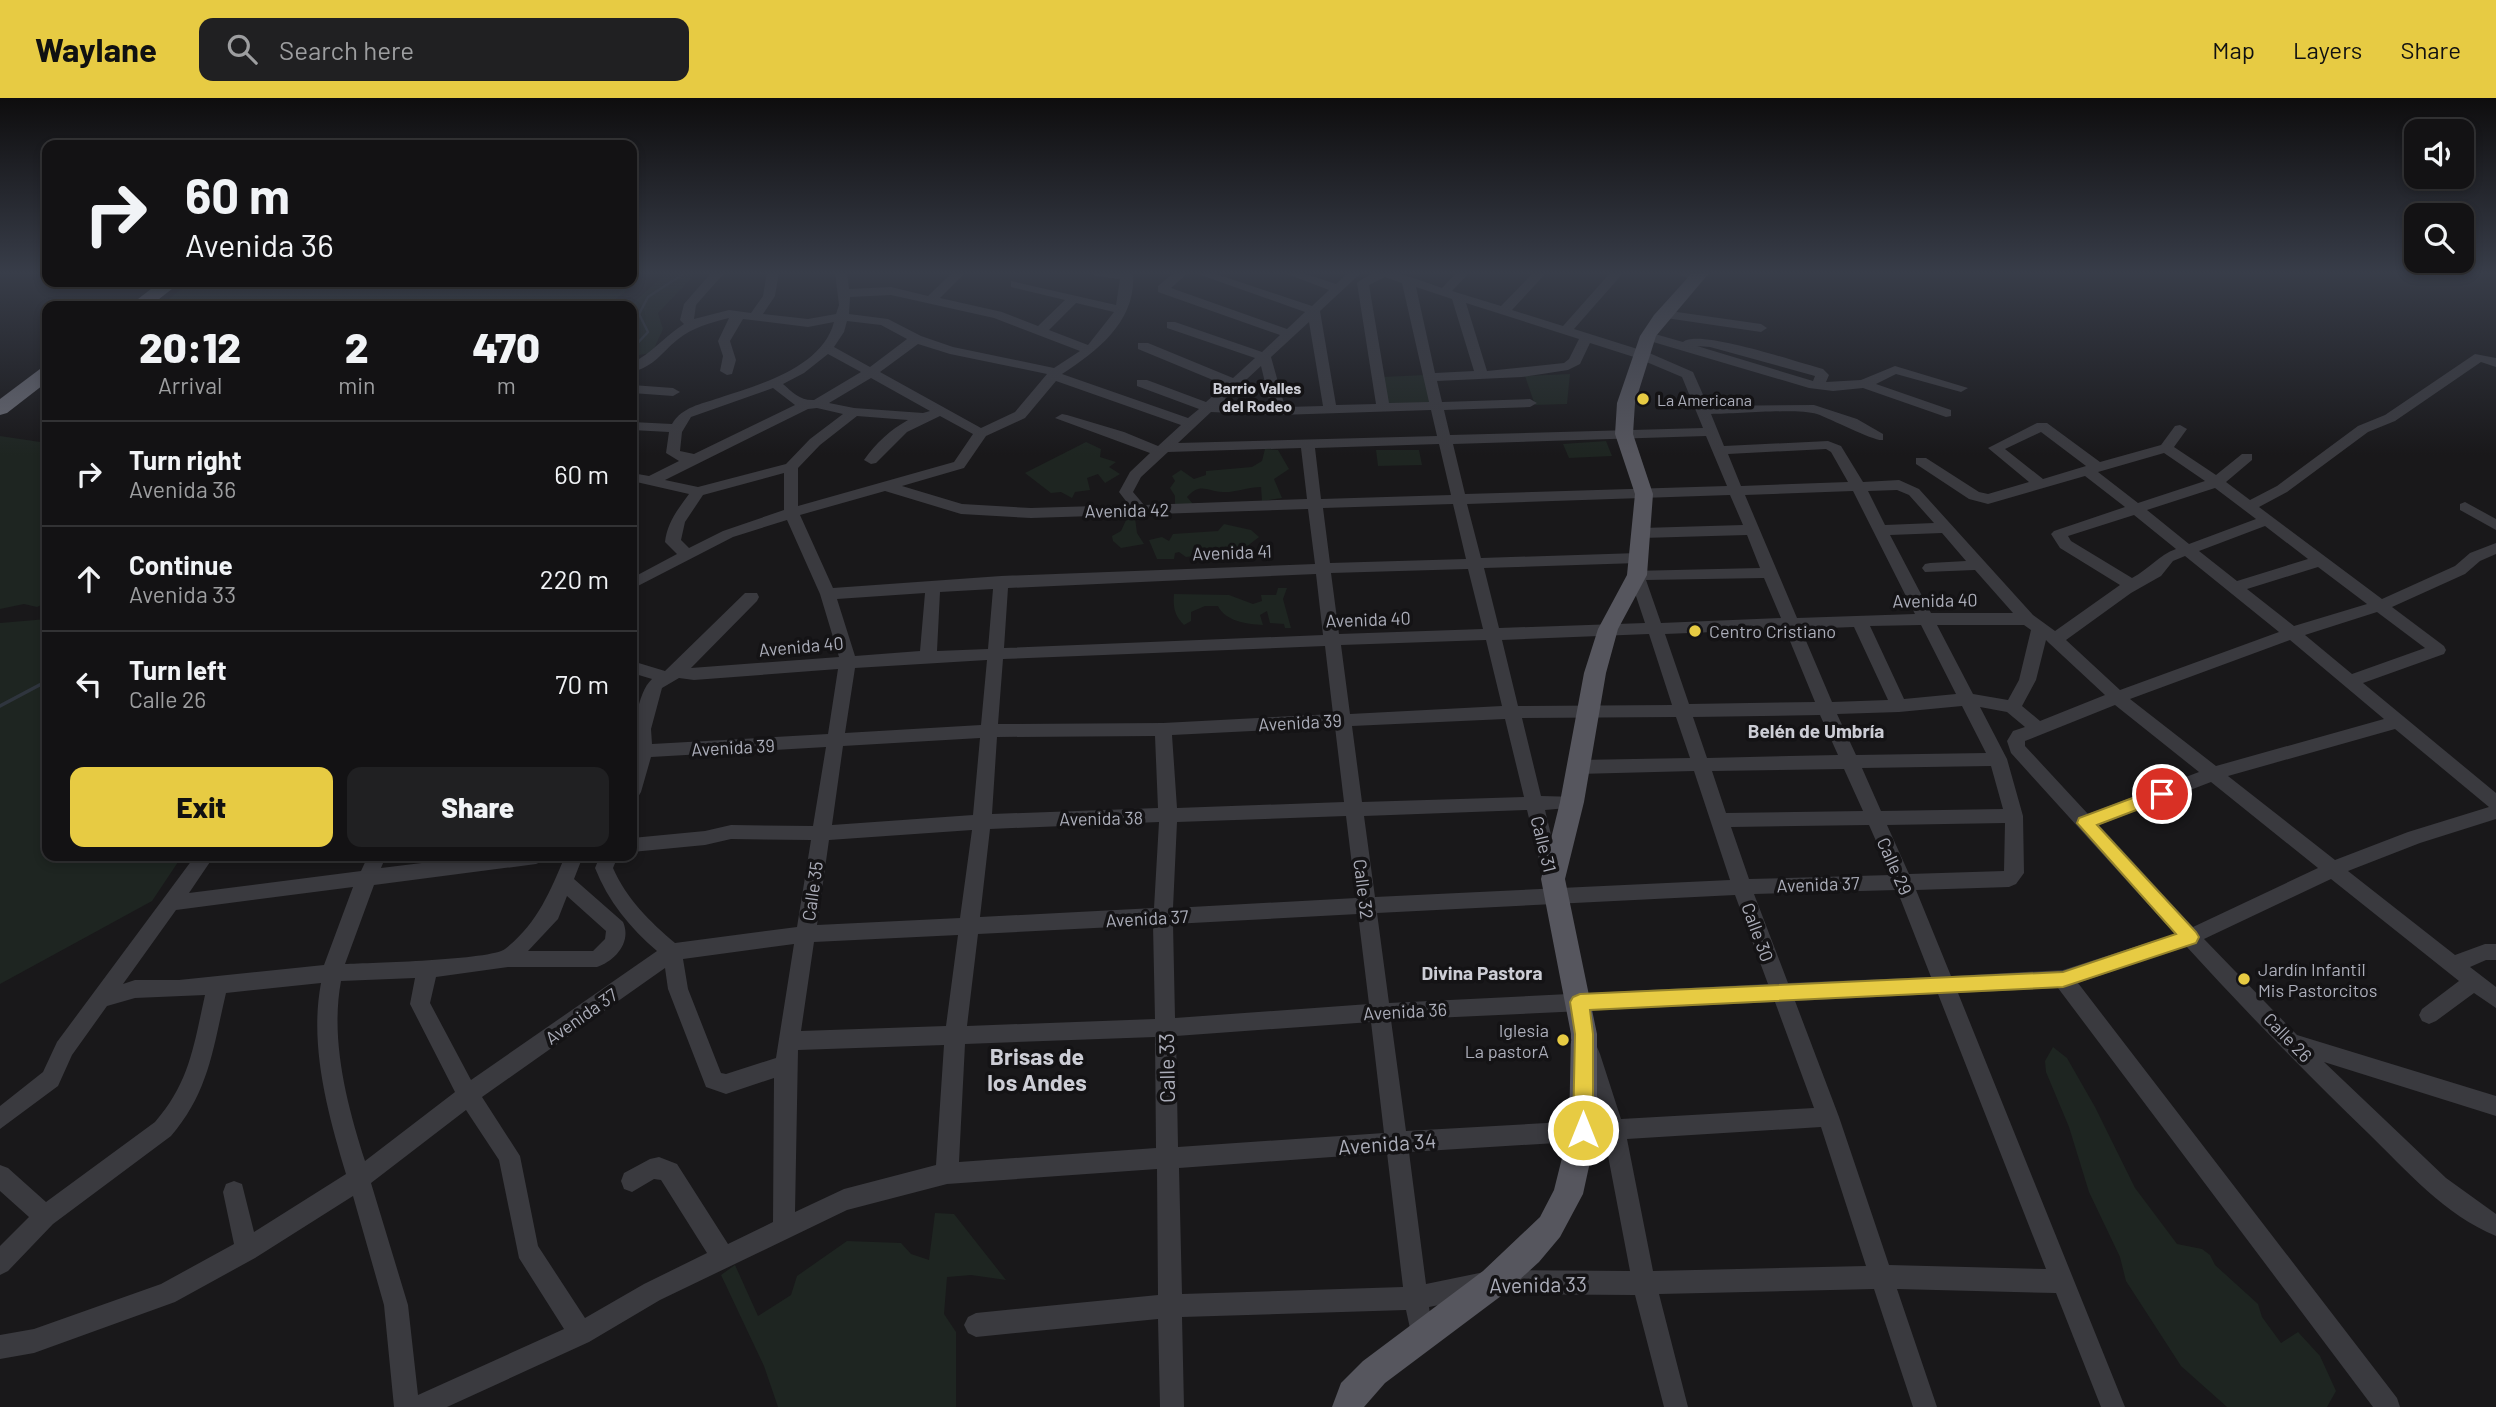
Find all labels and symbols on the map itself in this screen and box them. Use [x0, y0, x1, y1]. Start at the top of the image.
district label: Barrio Valles del Rodeo [1213, 378, 1301, 415]
place label: La Americana [1657, 390, 1752, 409]
marker: La Americana [1635, 391, 1651, 407]
street label: Avenida 42 [1084, 498, 1170, 522]
street label: Avenida 41 [1192, 540, 1272, 564]
street label: Avenida 40 [1892, 588, 1978, 612]
street label: Avenida 40 [1325, 607, 1411, 631]
place label: Centro Cristiano [1709, 620, 1836, 642]
marker: Centro Cristiano [1687, 623, 1703, 639]
street label: Avenida 40 [758, 631, 844, 661]
street label: Avenida 39 [1258, 709, 1342, 735]
district label: Belén de Umbría [1748, 719, 1884, 742]
street label: Avenida 39 [691, 734, 775, 760]
pin [2132, 764, 2192, 824]
street label: Avenida 38 [1059, 806, 1143, 830]
street label: Calle 31 [1526, 814, 1562, 874]
street label: Calle 29 [1873, 834, 1917, 898]
street label: Calle 32 [1349, 858, 1379, 920]
street label: Calle 35 [797, 860, 827, 922]
street label: Avenida 37 [1776, 872, 1860, 896]
street label: Calle 30 [1737, 900, 1779, 964]
street label: Avenida 37 [1105, 905, 1189, 931]
place label: Jardín Infantil Mis Pastorcitos [2258, 958, 2377, 1001]
district label: Divina Pastora [1421, 961, 1543, 984]
marker: Jardín Infantil Mis Pastorcitos [2236, 971, 2252, 987]
street label: Avenida 37 [541, 983, 622, 1049]
street label: Avenida 36 [1363, 998, 1447, 1024]
street label: Calle 26 [2259, 1008, 2317, 1066]
place label: Iglesia La pastorA [1465, 1019, 1549, 1062]
marker: Iglesia La pastorA [1555, 1032, 1571, 1048]
street label: Calle 33 [1153, 1033, 1179, 1103]
district label: Brisas de los Andes [987, 1042, 1087, 1096]
position arrow [1546, 1093, 1620, 1167]
street label: Avenida 34 [1337, 1127, 1437, 1159]
street label: Avenida 33 [1489, 1271, 1587, 1297]

